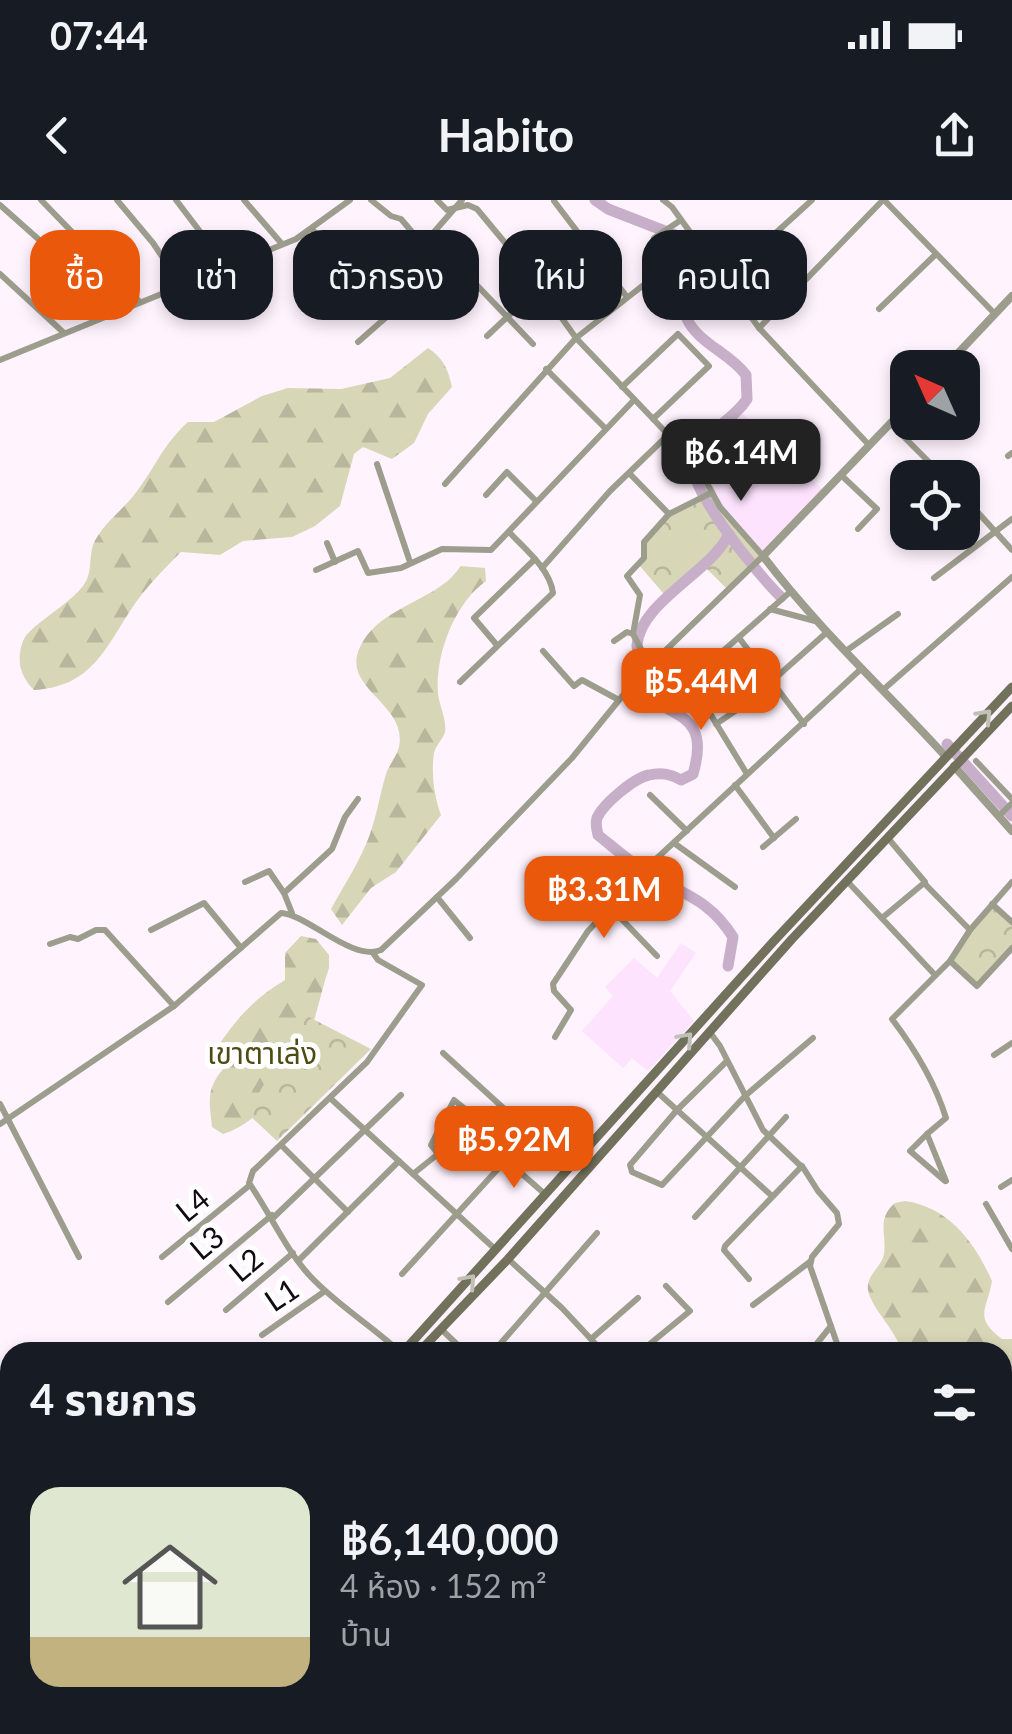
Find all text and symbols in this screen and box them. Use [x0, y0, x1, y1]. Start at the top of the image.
text: 07:44 [50, 12, 148, 58]
icon: back [30, 108, 85, 163]
text: Habito [438, 108, 574, 162]
icon: share [927, 108, 982, 163]
chip: ซื้อ [30, 230, 140, 320]
chip: เช่า [160, 230, 273, 320]
chip: ตัวกรอง [293, 230, 479, 320]
chip: ใหม่ [499, 230, 622, 320]
chip: คอนโด [642, 230, 807, 320]
north arrow [890, 350, 980, 440]
map controls [890, 350, 980, 550]
pin: ฿6.14M [660, 419, 822, 504]
text: ฿6.14M [683, 432, 799, 471]
button: locate [890, 460, 980, 550]
pin: ฿5.44M [620, 648, 782, 733]
text: ฿5.44M [643, 661, 759, 700]
one-way arrow [973, 710, 991, 728]
pin: ฿3.31M [523, 856, 685, 941]
text: ฿3.31M [546, 869, 662, 908]
one-way arrow [674, 1032, 692, 1051]
park label: เขาตาเล่ง [207, 1034, 317, 1070]
pin: ฿5.92M [433, 1106, 595, 1191]
text: ฿5.92M [456, 1119, 572, 1158]
street label: L4 [168, 1180, 216, 1228]
street label: L3 [182, 1218, 230, 1266]
street label: L2 [221, 1240, 269, 1288]
street label: L1 [257, 1270, 305, 1318]
one-way arrow [457, 1274, 475, 1293]
text: 4 รายการ [30, 1374, 197, 1424]
icon: filters [927, 1375, 982, 1430]
text: ฿6,140,000 [340, 1514, 559, 1564]
icon: home [110, 1527, 230, 1647]
text: 4 ห้อง · 152 m² [340, 1566, 547, 1605]
text: บ้าน [340, 1614, 392, 1653]

